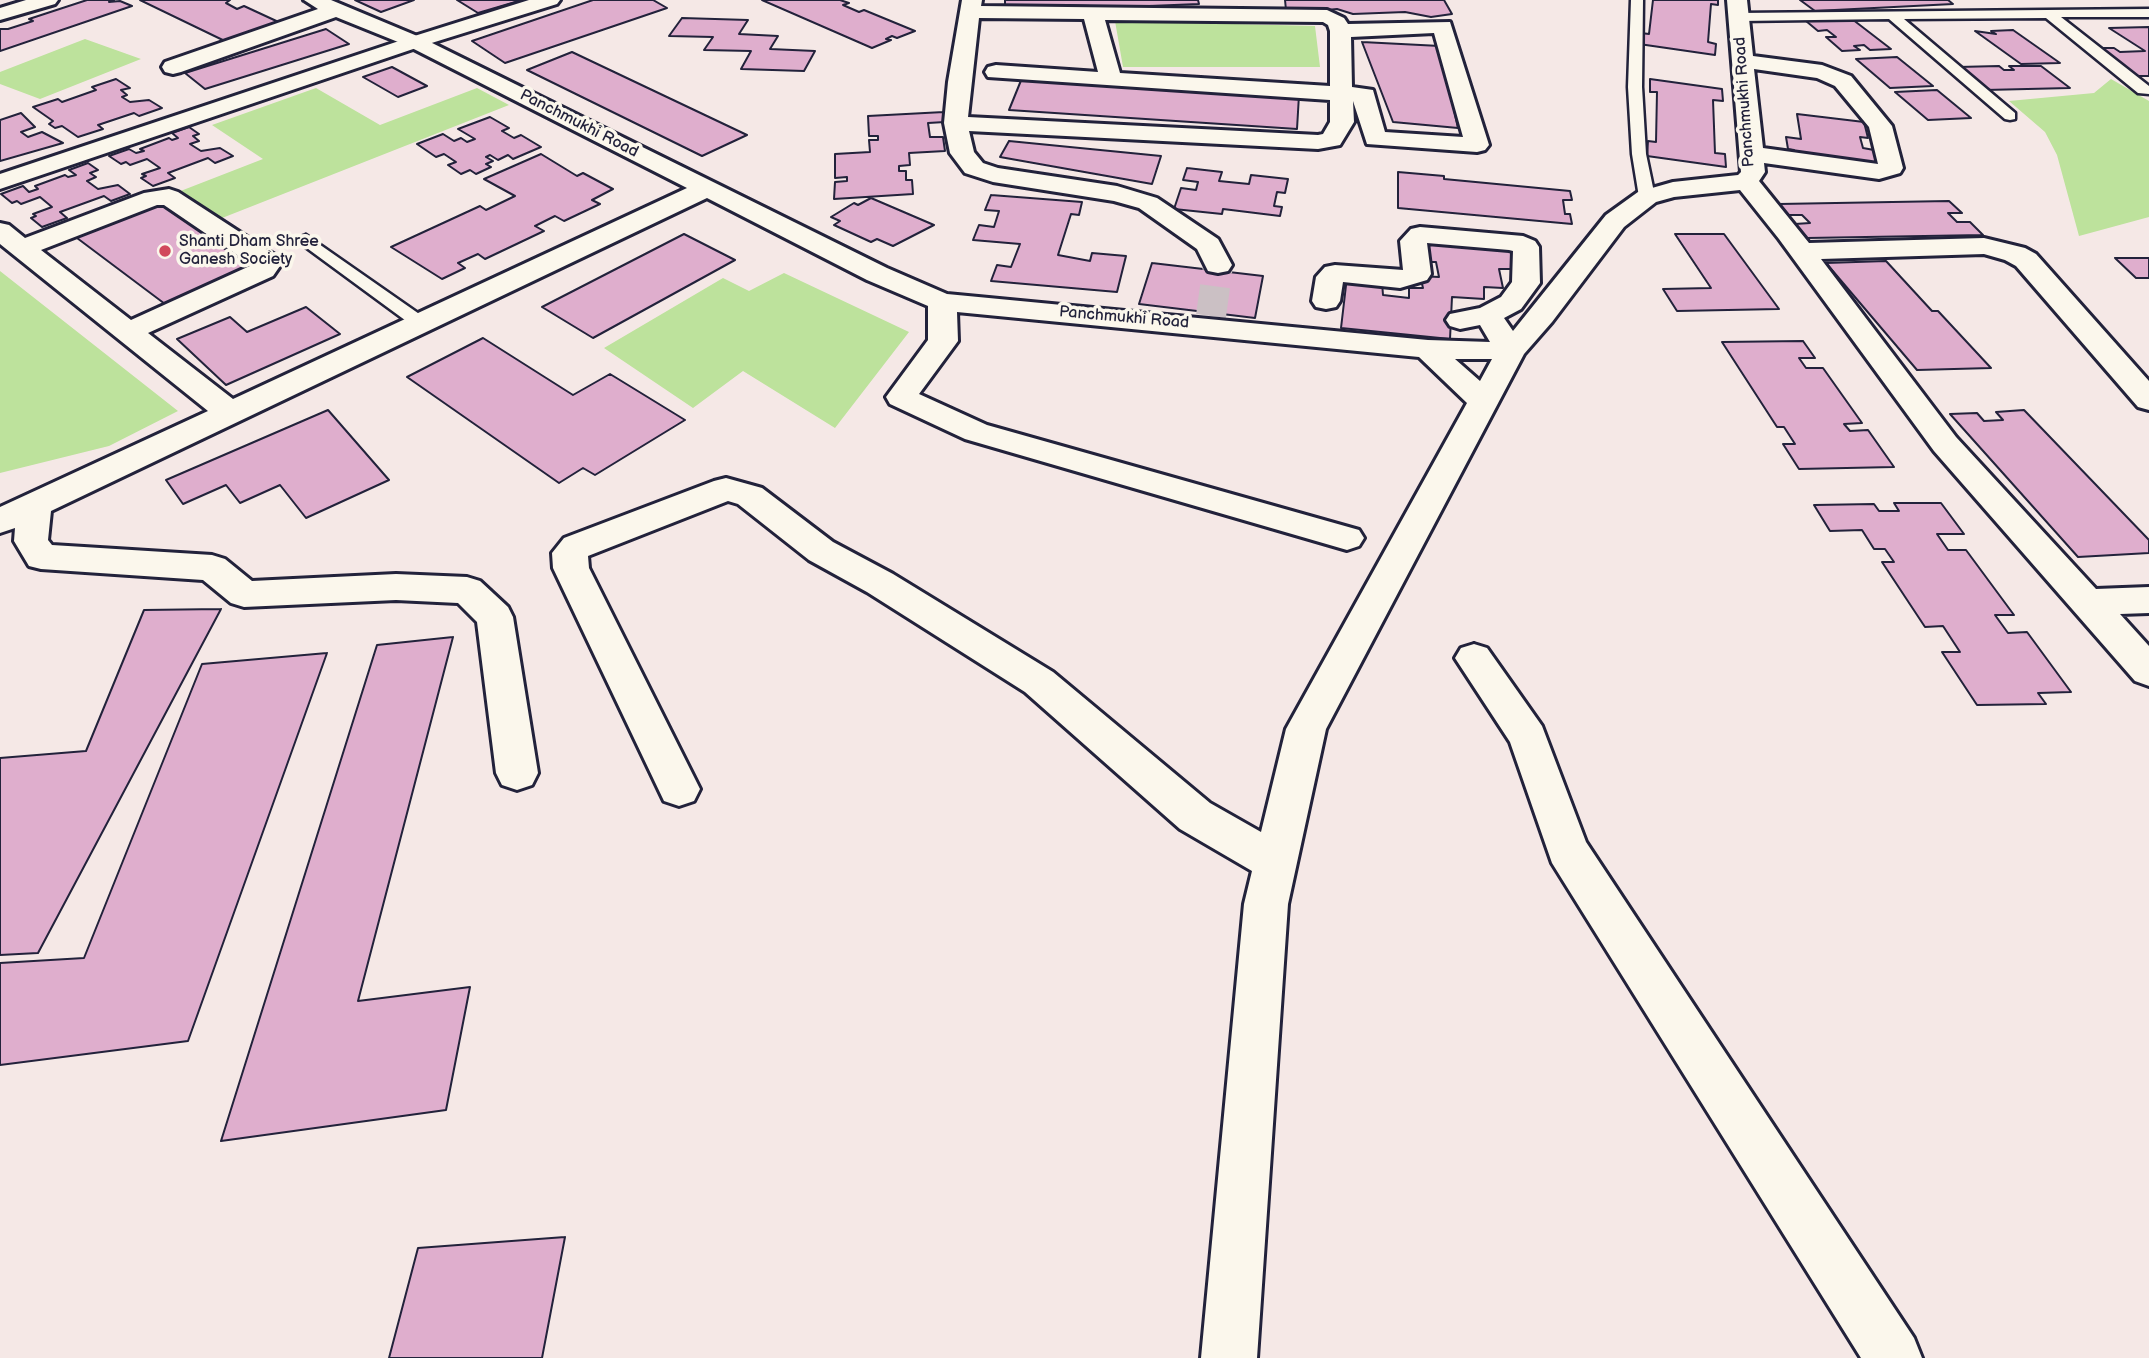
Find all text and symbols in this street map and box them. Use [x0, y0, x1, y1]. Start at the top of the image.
street label: Panchmukhi Road [1731, 36, 1759, 168]
street label: Panchmukhi Road [517, 86, 641, 162]
place label: Shanti Dham Shree Ganesh Society [179, 232, 319, 270]
marker: Shanti Dham Shree Ganesh Society [157, 243, 173, 259]
street label: Panchmukhi Road [1058, 303, 1190, 333]

